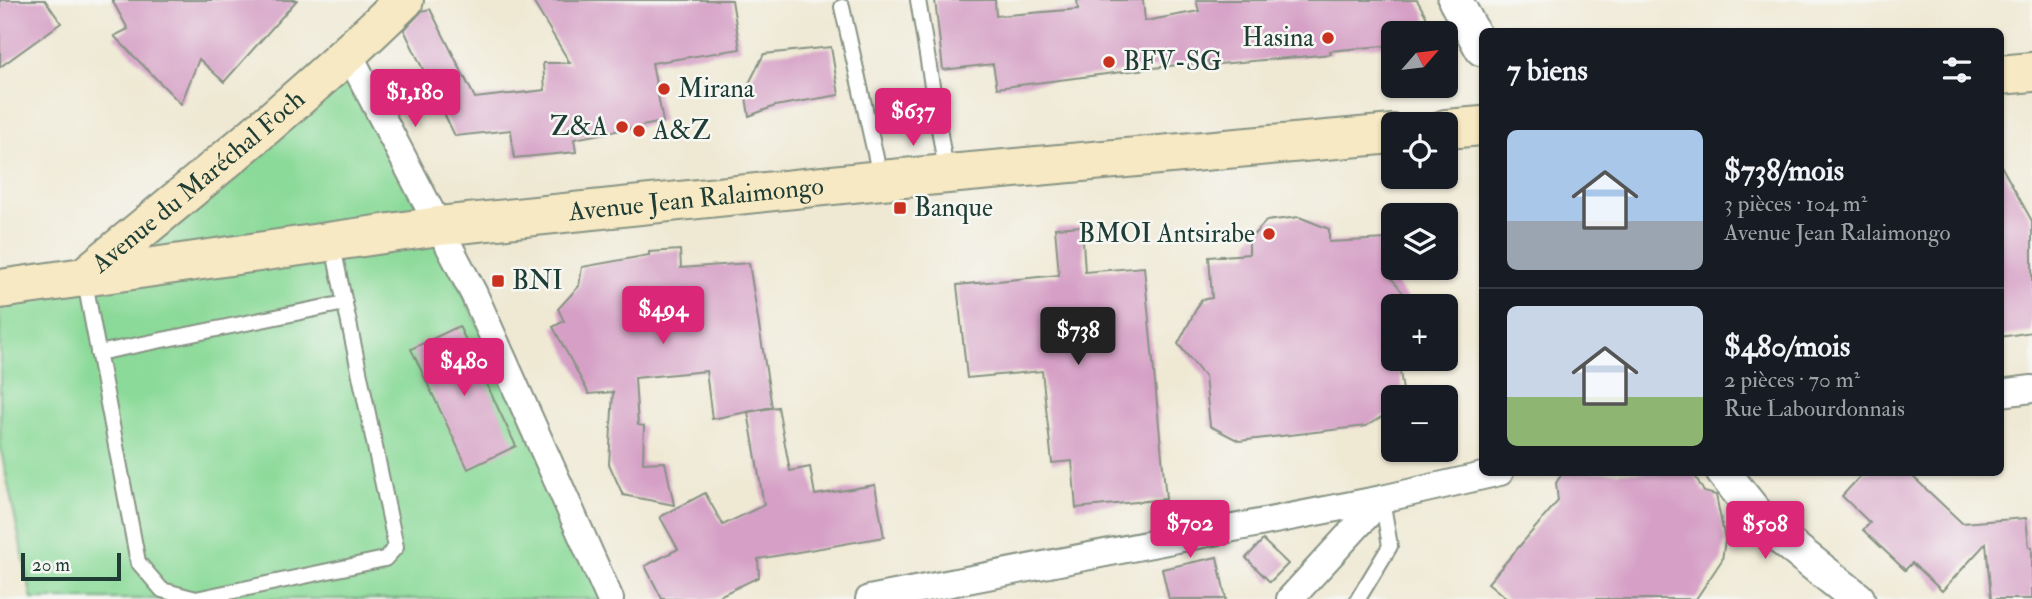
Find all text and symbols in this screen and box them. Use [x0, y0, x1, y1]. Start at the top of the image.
north arrow [1381, 21, 1458, 98]
map controls [1381, 21, 1458, 462]
place label: Hasina [1242, 22, 1314, 54]
marker: Hasina [1320, 30, 1336, 46]
place label: BFV-SG [1123, 46, 1222, 78]
icon: filters [1938, 51, 1976, 89]
text: 7 biens [1507, 52, 1588, 89]
marker: BFV-SG [1101, 54, 1117, 70]
pin: $1,180 [358, 69, 472, 129]
place label: Mirana [678, 73, 755, 105]
text: $1,180 [386, 77, 444, 106]
marker: Mirana [656, 81, 672, 97]
street label: Avenue du Maréchal Foch [85, 83, 312, 280]
pin: $637 [872, 88, 954, 148]
text: $637 [891, 96, 935, 125]
place label: Z&A [550, 111, 608, 143]
button: locate [1381, 112, 1458, 189]
place label: A&Z [652, 115, 711, 147]
marker: Z&A [614, 119, 630, 135]
marker: A&Z [631, 123, 647, 139]
text: $738/mois [1724, 152, 1844, 189]
icon: home [1563, 158, 1647, 242]
street label: Avenue Jean Ralaimongo [566, 170, 825, 229]
text: 3 pièces · 104 m² [1724, 189, 1867, 218]
place label: Banque [914, 192, 993, 224]
marker: Banque [892, 200, 908, 216]
button: layers [1381, 203, 1458, 280]
place label: BMOI Antsirabe [1078, 218, 1255, 250]
text: Avenue Jean Ralaimongo [1724, 218, 1951, 247]
marker: BMOI Antsirabe [1261, 226, 1277, 242]
place label: BNI [512, 265, 563, 297]
marker: BNI [490, 273, 506, 289]
pin: $494 [622, 286, 704, 346]
text: $494 [638, 294, 688, 323]
button: + [1381, 294, 1458, 371]
pin: $738 [1037, 308, 1119, 367]
text: $738 [1056, 315, 1100, 344]
text: $480/mois [1724, 328, 1850, 365]
icon: home [1563, 334, 1647, 418]
pin: $480 [423, 338, 505, 398]
text: $480 [440, 346, 488, 375]
text: 2 pièces · 70 m² [1724, 365, 1860, 394]
button: − [1381, 385, 1458, 462]
text: Rue Labourdonnais [1724, 394, 1905, 423]
pin: $702 [1149, 500, 1231, 560]
pin: $508 [1724, 502, 1806, 561]
text: $702 [1167, 508, 1213, 537]
text: $508 [1742, 509, 1788, 538]
scale bar [21, 550, 121, 582]
text: 20 m [32, 553, 70, 577]

